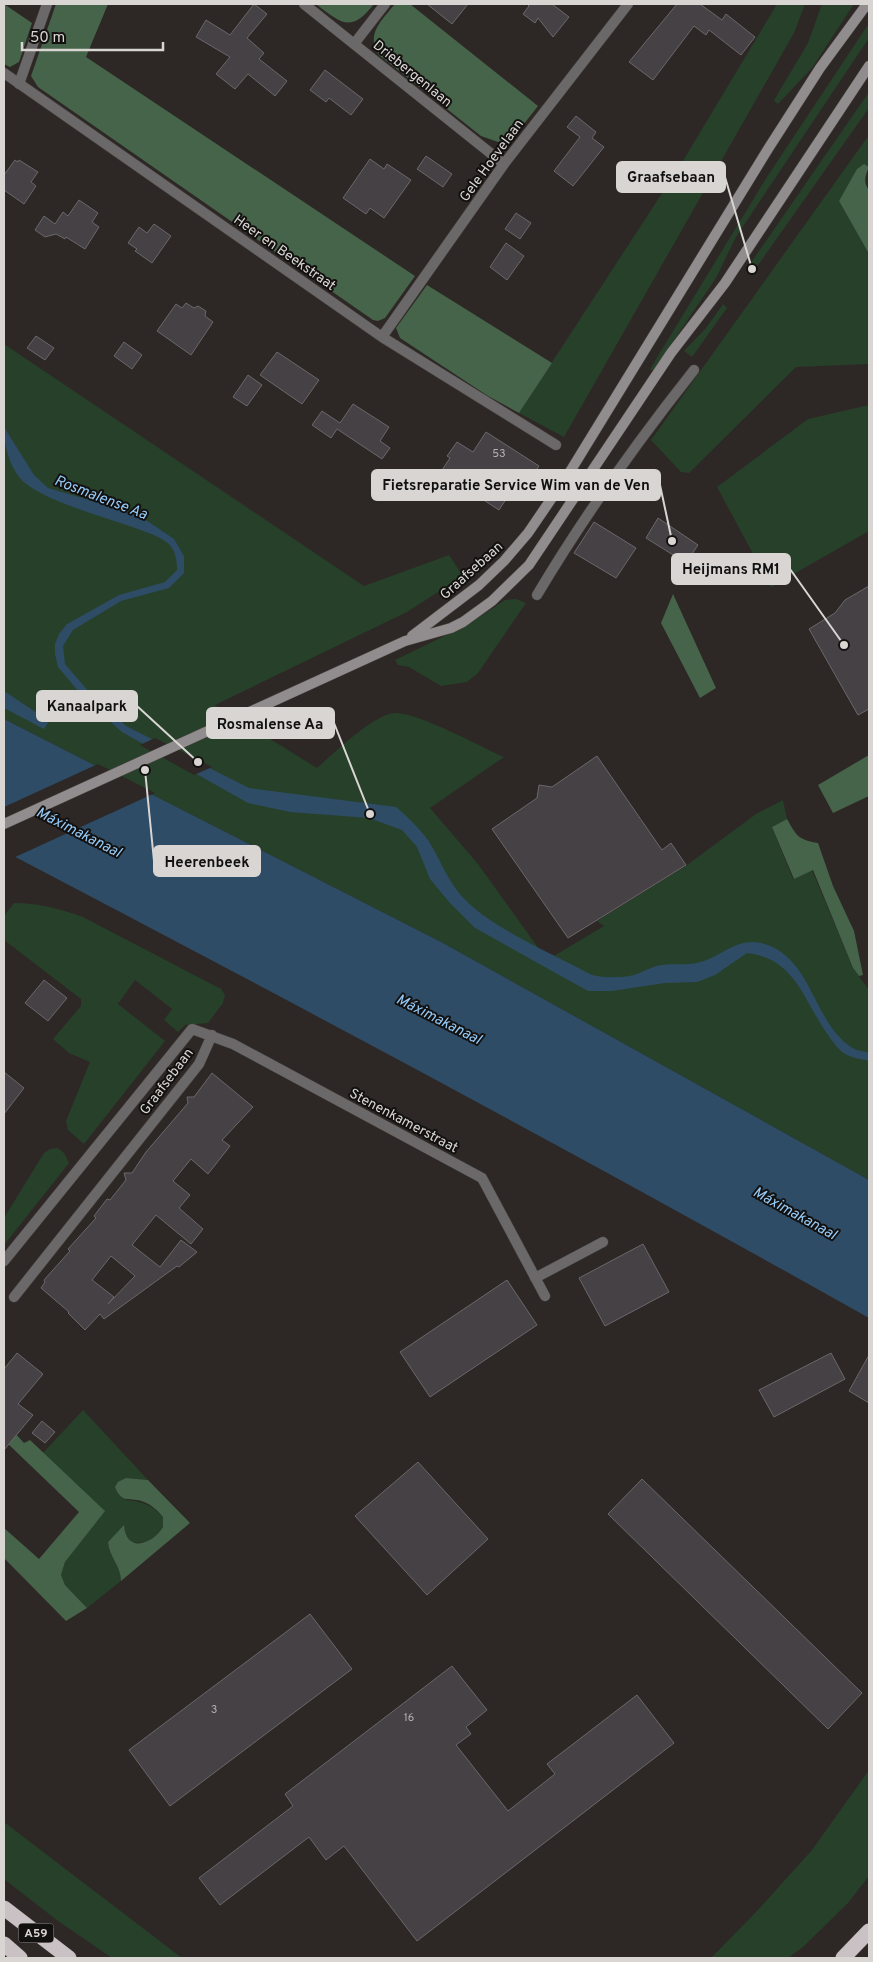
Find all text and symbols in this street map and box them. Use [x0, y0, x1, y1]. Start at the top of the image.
scale bar [22, 20, 164, 52]
text: 50 m [30, 29, 65, 48]
street label: Driebergenlaan [369, 37, 455, 111]
street label: Gele Hoevelaan [457, 116, 528, 205]
callout: Graafsebaan [617, 162, 725, 192]
text: Graafsebaan [627, 169, 715, 188]
street label: Heer en Beekstraat [230, 212, 339, 295]
house number: 53 [492, 447, 506, 461]
callout: Fietsreparatie Service Wim van de Ven [372, 470, 660, 500]
water label: Rosmalense Aa [51, 472, 150, 525]
text: Fietsreparatie Service Wim van de Ven [382, 477, 650, 496]
street label: Graafsebaan [437, 538, 507, 604]
callout: Heijmans RM1 [672, 554, 790, 584]
text: Heijmans RM1 [682, 561, 780, 580]
callout: Kanaalpark [37, 691, 137, 721]
text: Kanaalpark [47, 698, 127, 717]
callout: Rosmalense Aa [207, 708, 334, 738]
text: Rosmalense Aa [217, 716, 323, 735]
water label: Máximakanaal [33, 804, 125, 863]
callout: Heerenbeek [154, 846, 260, 876]
text: Heerenbeek [164, 854, 250, 873]
water label: Máximakanaal [393, 991, 485, 1050]
street label: Graafsebaan [137, 1045, 198, 1118]
street label: Stenenkamerstraat [346, 1086, 461, 1157]
water label: Máximakanaal [749, 1183, 841, 1246]
house number: 3 [211, 1703, 217, 1717]
house number: 16 [404, 1711, 414, 1725]
road number: A59 [18, 1924, 54, 1942]

